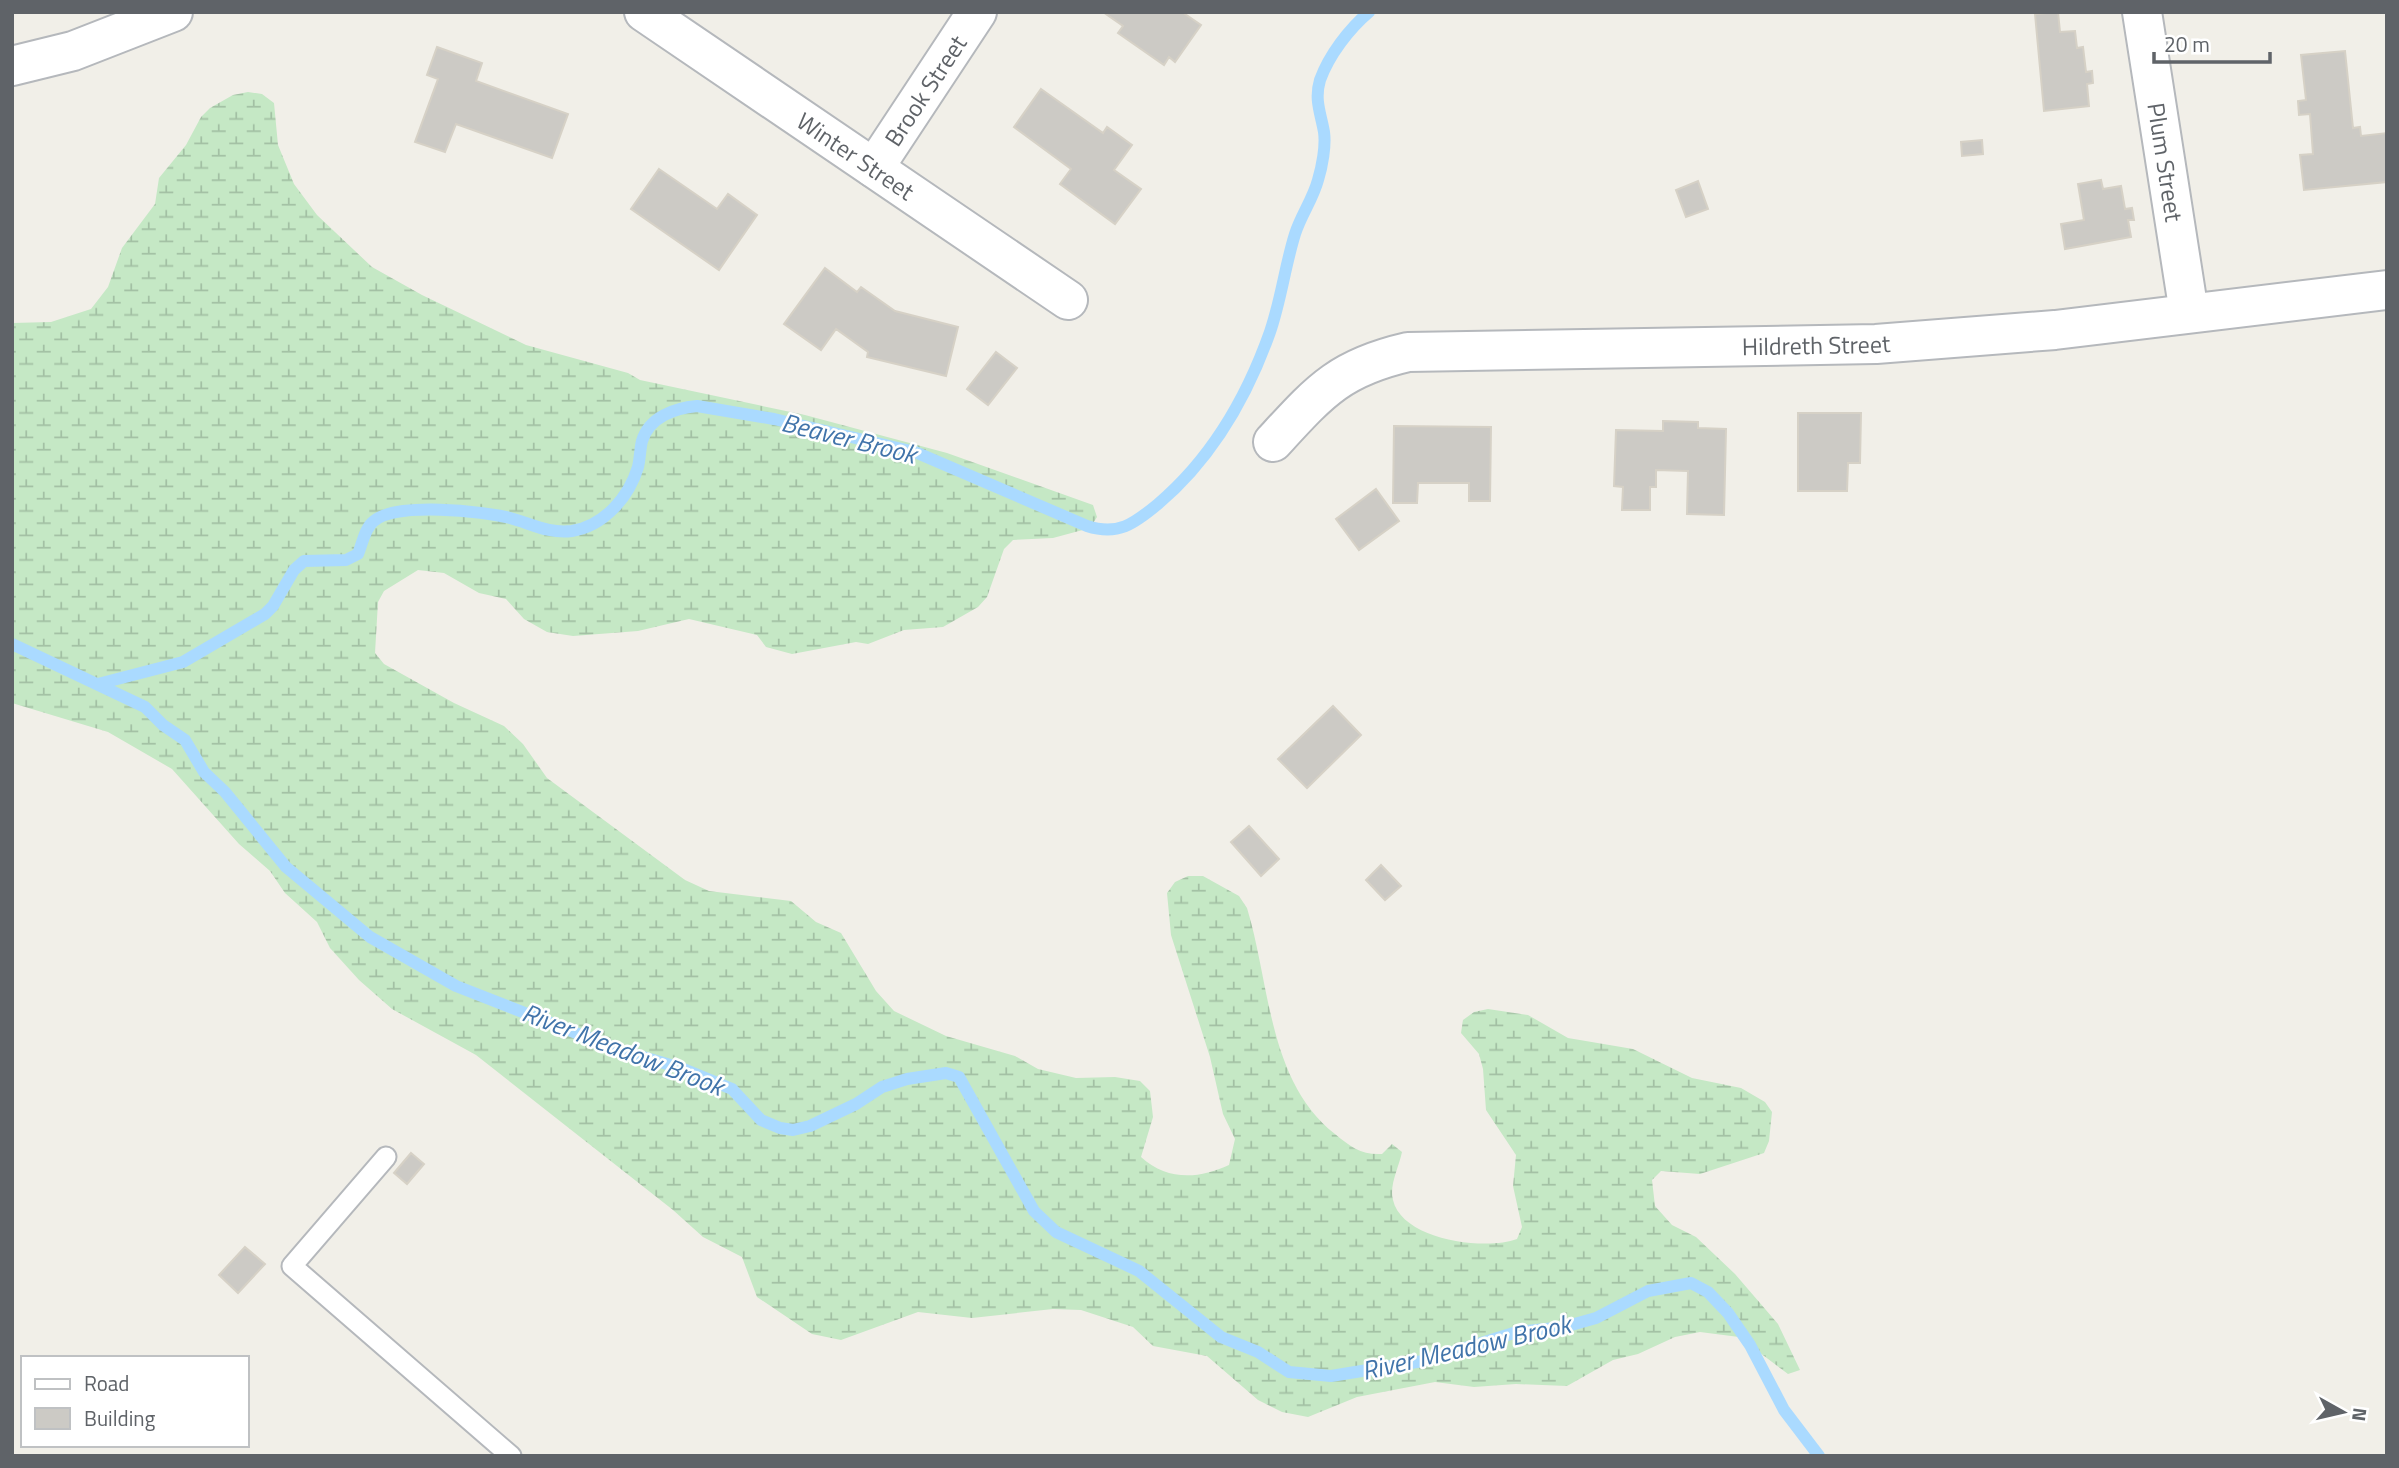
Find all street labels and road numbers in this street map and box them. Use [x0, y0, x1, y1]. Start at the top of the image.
street label: Brook Street [875, 27, 976, 153]
street label: Plum Street [2138, 100, 2193, 225]
street label: Winter Street [790, 103, 922, 209]
street label: Hildreth Street [1742, 325, 1892, 364]

